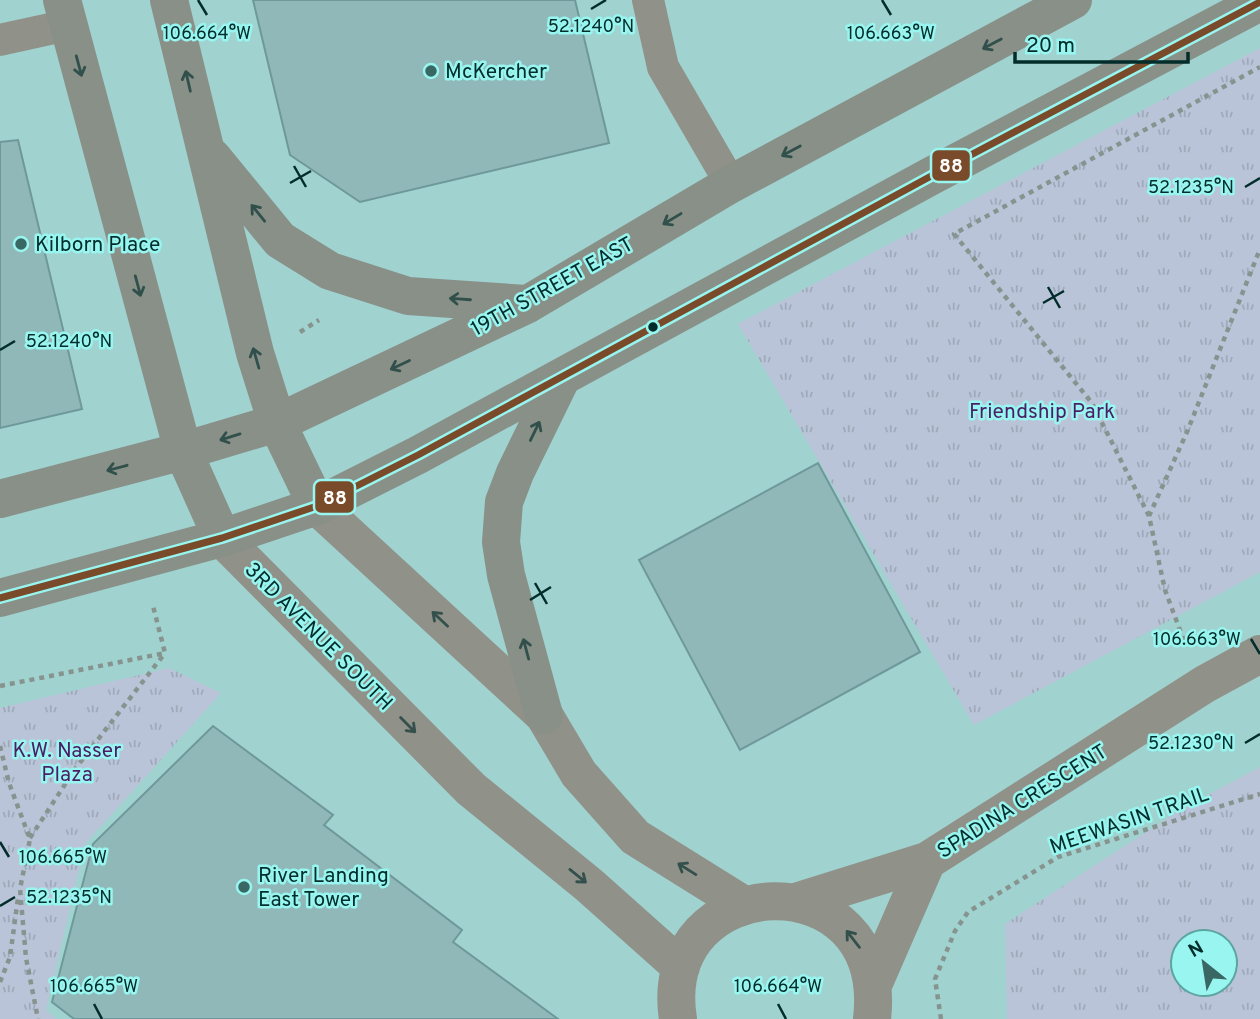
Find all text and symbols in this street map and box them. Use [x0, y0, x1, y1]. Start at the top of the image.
text: 52.1240°N [548, 16, 634, 39]
scale bar [1015, 21, 1188, 65]
text: 106.664°W [163, 23, 251, 46]
text: 106.663°W [847, 23, 935, 46]
text: 20 m [1026, 33, 1075, 60]
one-way arrow [982, 38, 1003, 51]
one-way arrow [73, 54, 86, 77]
place label: McKercher [445, 59, 547, 86]
marker: McKercher [423, 63, 439, 79]
one-way arrow [181, 71, 194, 93]
one-way arrow [781, 145, 802, 159]
line badge: 88 [931, 149, 971, 182]
text: 88 [939, 155, 963, 179]
text: 52.1235°N [1148, 177, 1234, 200]
one-way arrow [250, 205, 266, 223]
one-way arrow [663, 212, 683, 226]
street label: 19TH STREET EAST [467, 231, 639, 343]
place label: Kilborn Place [35, 232, 160, 259]
marker: Kilborn Place [13, 236, 29, 252]
one-way arrow [132, 274, 145, 297]
one-way arrow [449, 293, 472, 306]
unlabelled marker [646, 320, 660, 334]
text: 52.1240°N [26, 331, 112, 354]
one-way arrow [249, 347, 262, 369]
one-way arrow [390, 359, 411, 372]
park label: Friendship Park [969, 399, 1115, 426]
one-way arrow [529, 421, 543, 442]
one-way arrow [219, 432, 241, 444]
one-way arrow [106, 462, 129, 475]
line badge: 88 [314, 480, 355, 514]
text: 88 [323, 487, 347, 511]
street label: 3RD AVENUE SOUTH [238, 557, 398, 717]
one-way arrow [431, 611, 449, 627]
text: 106.663°W [1153, 629, 1241, 652]
one-way arrow [519, 638, 532, 660]
one-way arrow [399, 717, 416, 734]
text: 52.1230°N [1148, 733, 1234, 756]
park label: K.W. Nasser Plaza [13, 738, 121, 789]
street label: SPADINA CRESCENT [933, 739, 1113, 866]
street label: MEEWASIN TRAIL [1046, 781, 1213, 861]
text: 106.665°W [19, 847, 107, 870]
one-way arrow [677, 861, 697, 875]
place label: River Landing East Tower [258, 863, 389, 914]
one-way arrow [568, 868, 586, 884]
marker: River Landing East Tower [236, 879, 252, 895]
text: 52.1235°N [26, 887, 112, 910]
north arrow [1169, 928, 1239, 998]
one-way arrow [846, 931, 861, 949]
text: N [1185, 936, 1208, 964]
text: 106.665°W [50, 976, 138, 999]
text: 106.664°W [734, 976, 822, 999]

